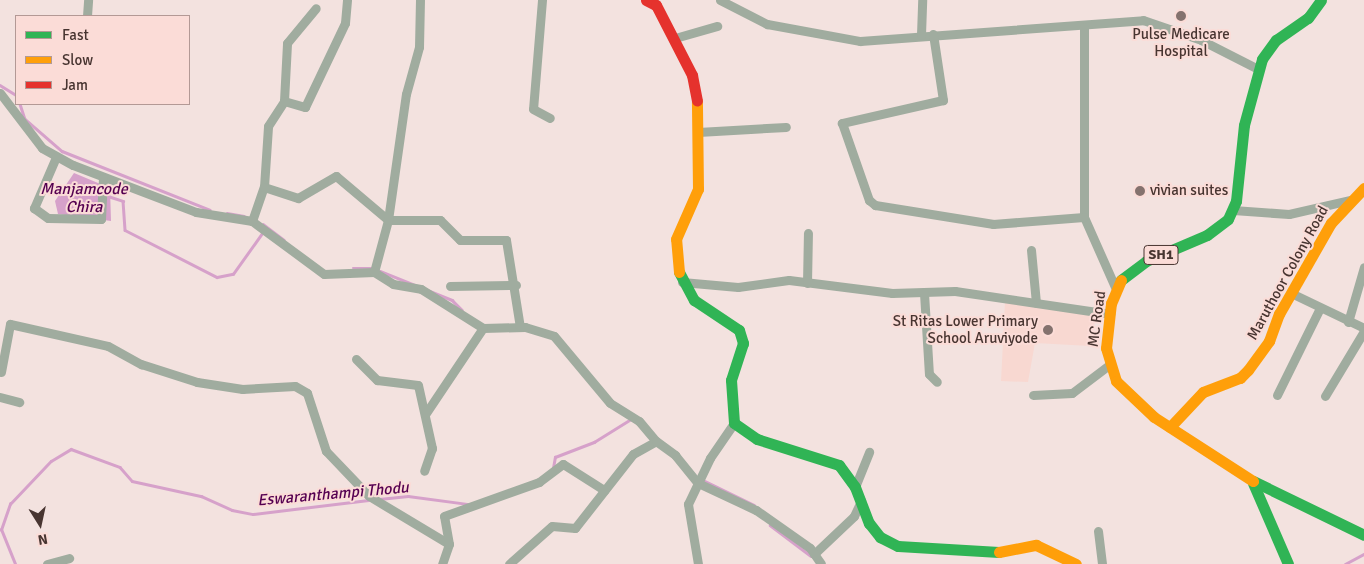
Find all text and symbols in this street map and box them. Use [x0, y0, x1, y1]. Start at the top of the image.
marker: Pulse Medicare Hospital [1174, 9, 1188, 23]
legend [15, 15, 190, 105]
place label: Pulse Medicare Hospital [1132, 25, 1230, 60]
text: Fast [62, 26, 89, 44]
text: Slow [62, 51, 93, 69]
text: Jam [62, 76, 88, 94]
water label: Manjamcode Chira [40, 179, 128, 217]
place label: vivian suites [1150, 182, 1228, 200]
marker: vivian suites [1134, 185, 1146, 197]
street label: Maruthoor Colony Road [1244, 203, 1332, 343]
road number: SH1 [1144, 244, 1178, 266]
street label: MC Road [1084, 290, 1110, 348]
place label: St Ritas Lower Primary School Aruviyode [893, 312, 1038, 347]
marker: St Ritas Lower Primary School Aruviyode [1042, 324, 1054, 336]
water label: Eswaranthampi Thodu [257, 478, 409, 510]
north arrow [15, 499, 65, 549]
text: N [36, 530, 49, 548]

